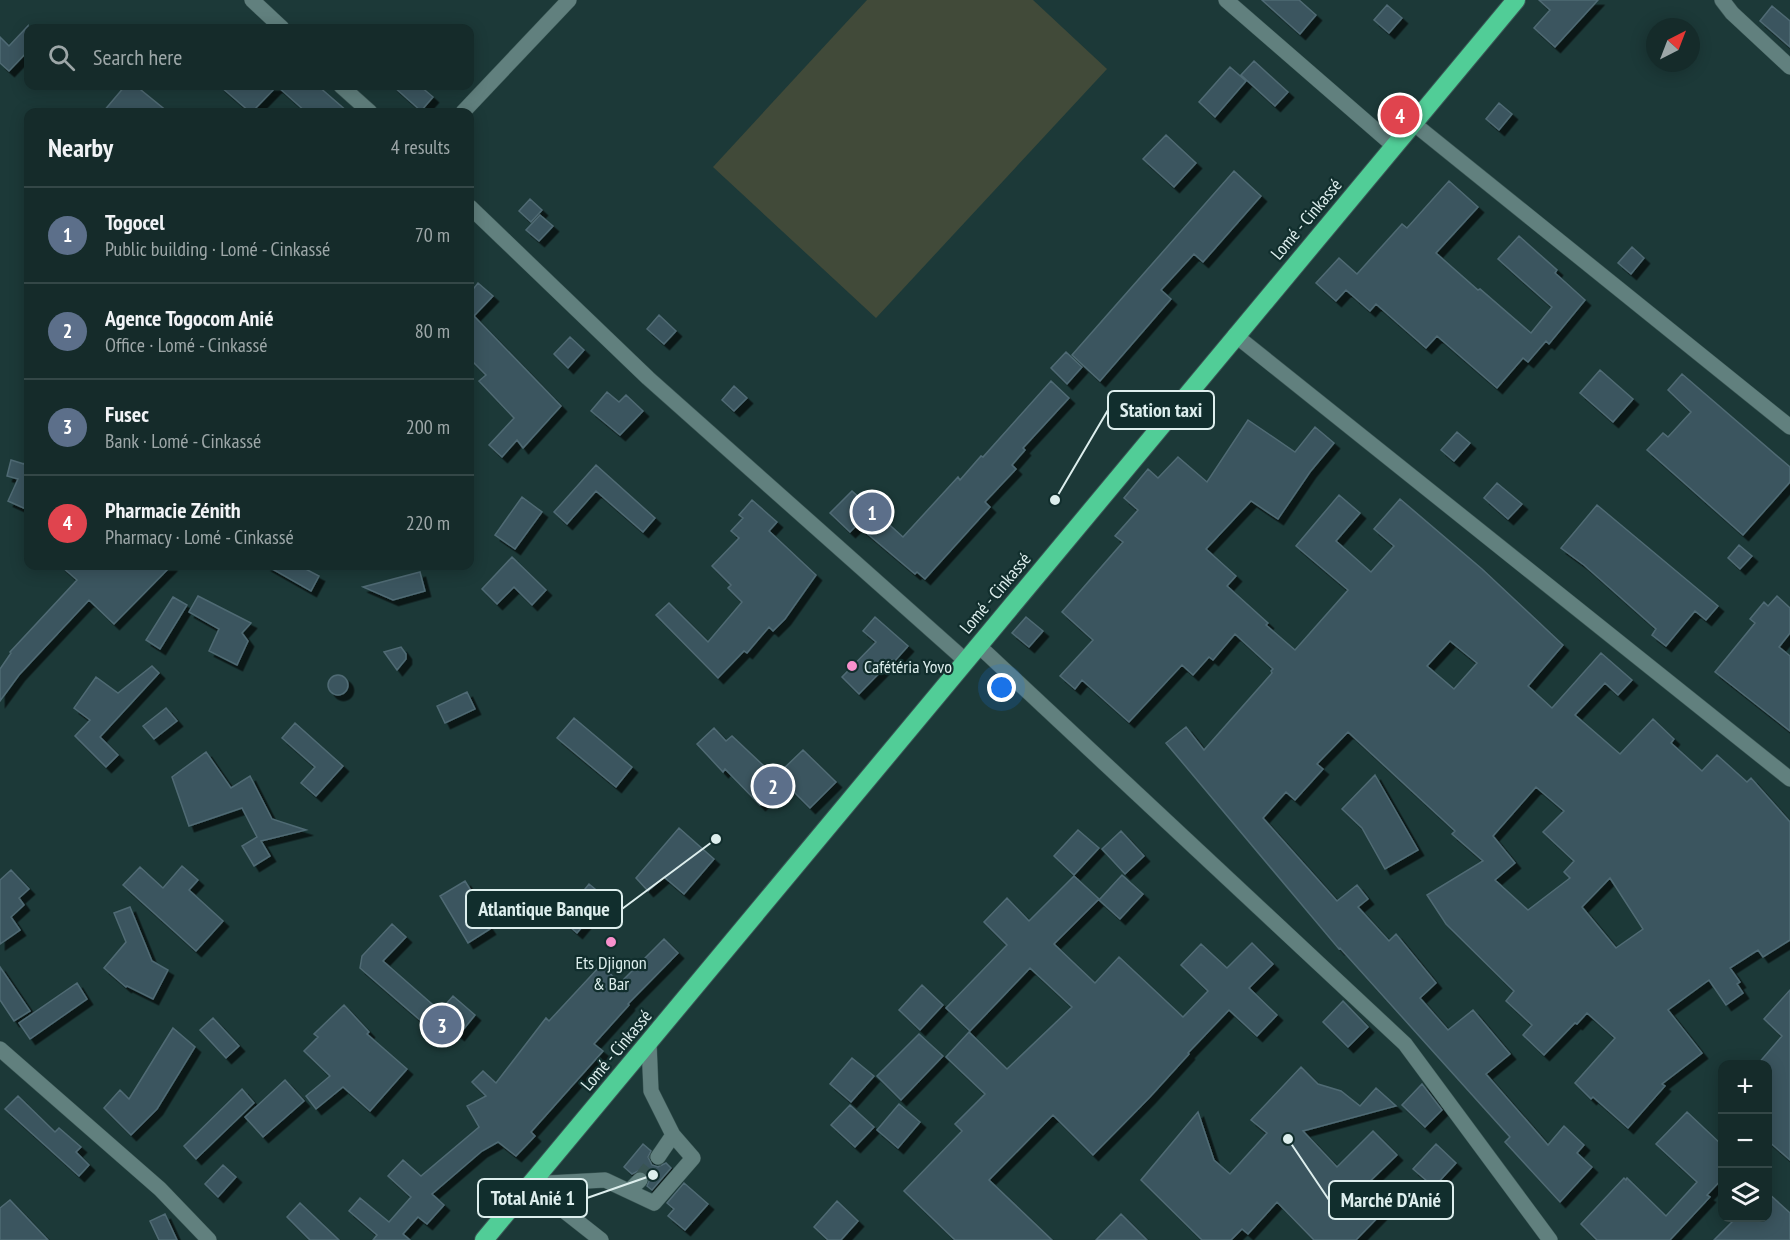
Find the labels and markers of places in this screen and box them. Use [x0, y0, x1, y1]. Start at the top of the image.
pin: 4 [1380, 92, 1420, 138]
callout: Station taxi [1108, 391, 1214, 429]
pin: 1 [852, 490, 892, 534]
place label: Cafétéria Yovo [864, 655, 952, 678]
marker: Cafétéria Yovo [845, 659, 859, 673]
pin: 2 [754, 764, 792, 808]
callout: Atlantique Banque [466, 890, 622, 928]
marker: Ets Djignon & Bar [604, 935, 618, 949]
place label: Ets Djignon & Bar [575, 951, 647, 995]
pin: 3 [422, 1002, 462, 1048]
callout: Total Anié 1 [478, 1179, 587, 1217]
callout: Marché D'Anié [1329, 1181, 1453, 1219]

